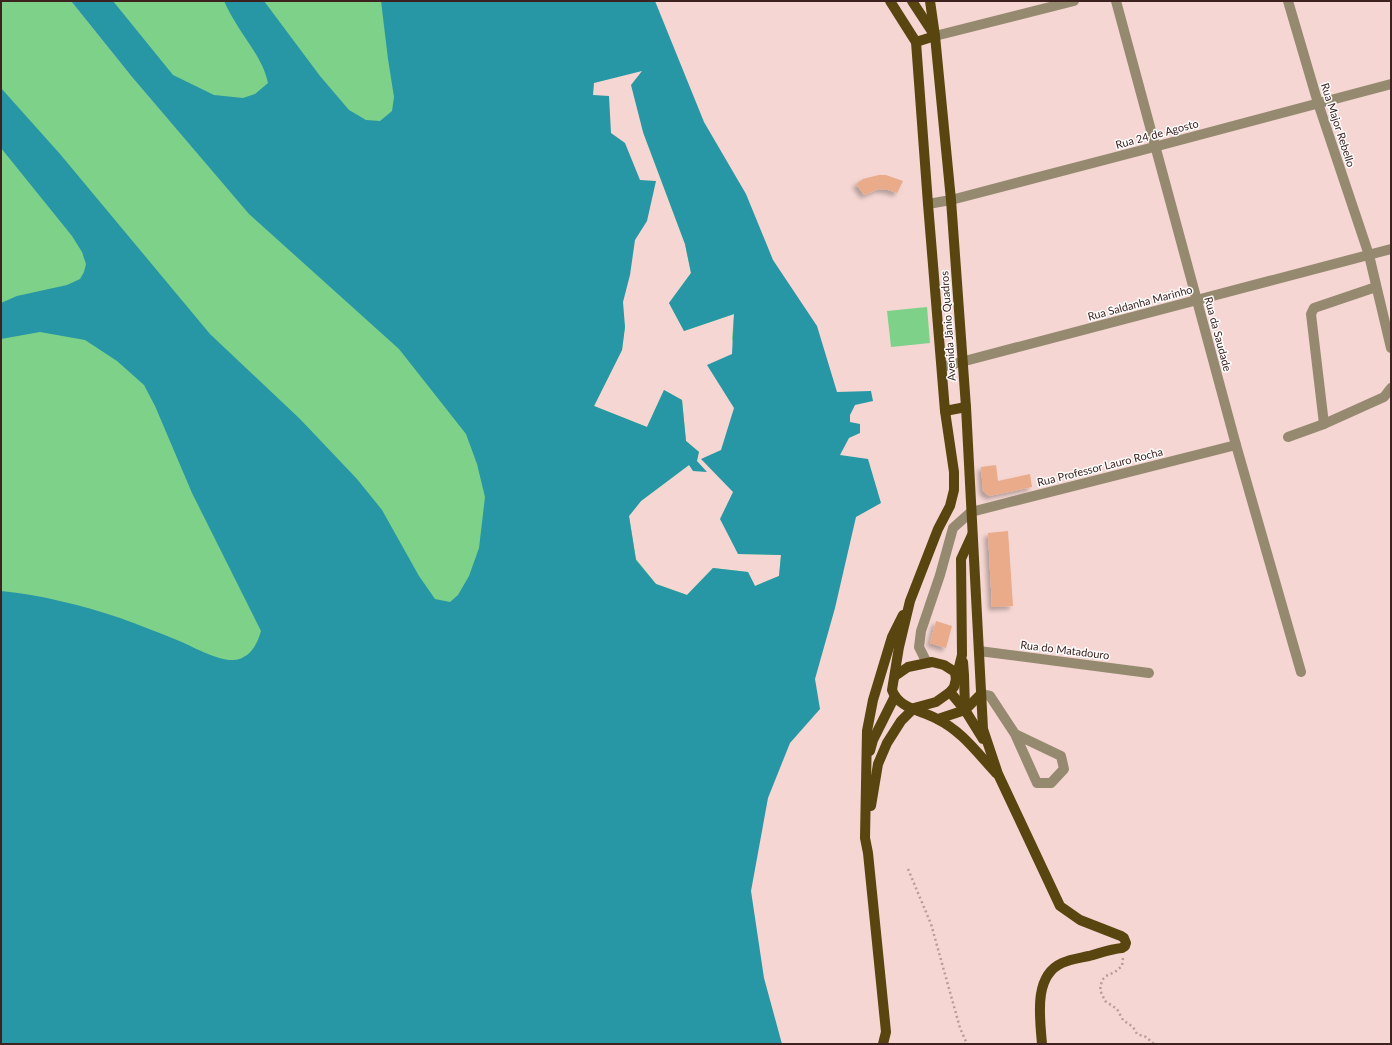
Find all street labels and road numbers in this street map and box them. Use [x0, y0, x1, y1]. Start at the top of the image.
street label: Rua Major Rebello [1319, 81, 1358, 169]
street label: Rua 24 de Agosto [1114, 116, 1200, 151]
street label: Avenida Jânio Quadros [937, 270, 958, 381]
street label: Rua Saldanha Marinho [1086, 282, 1194, 323]
street label: Rua da Saudade [1202, 295, 1235, 373]
street label: Rua Professor Lauro Rocha [1036, 445, 1164, 488]
street label: Rua do Matadouro [1020, 638, 1110, 661]

